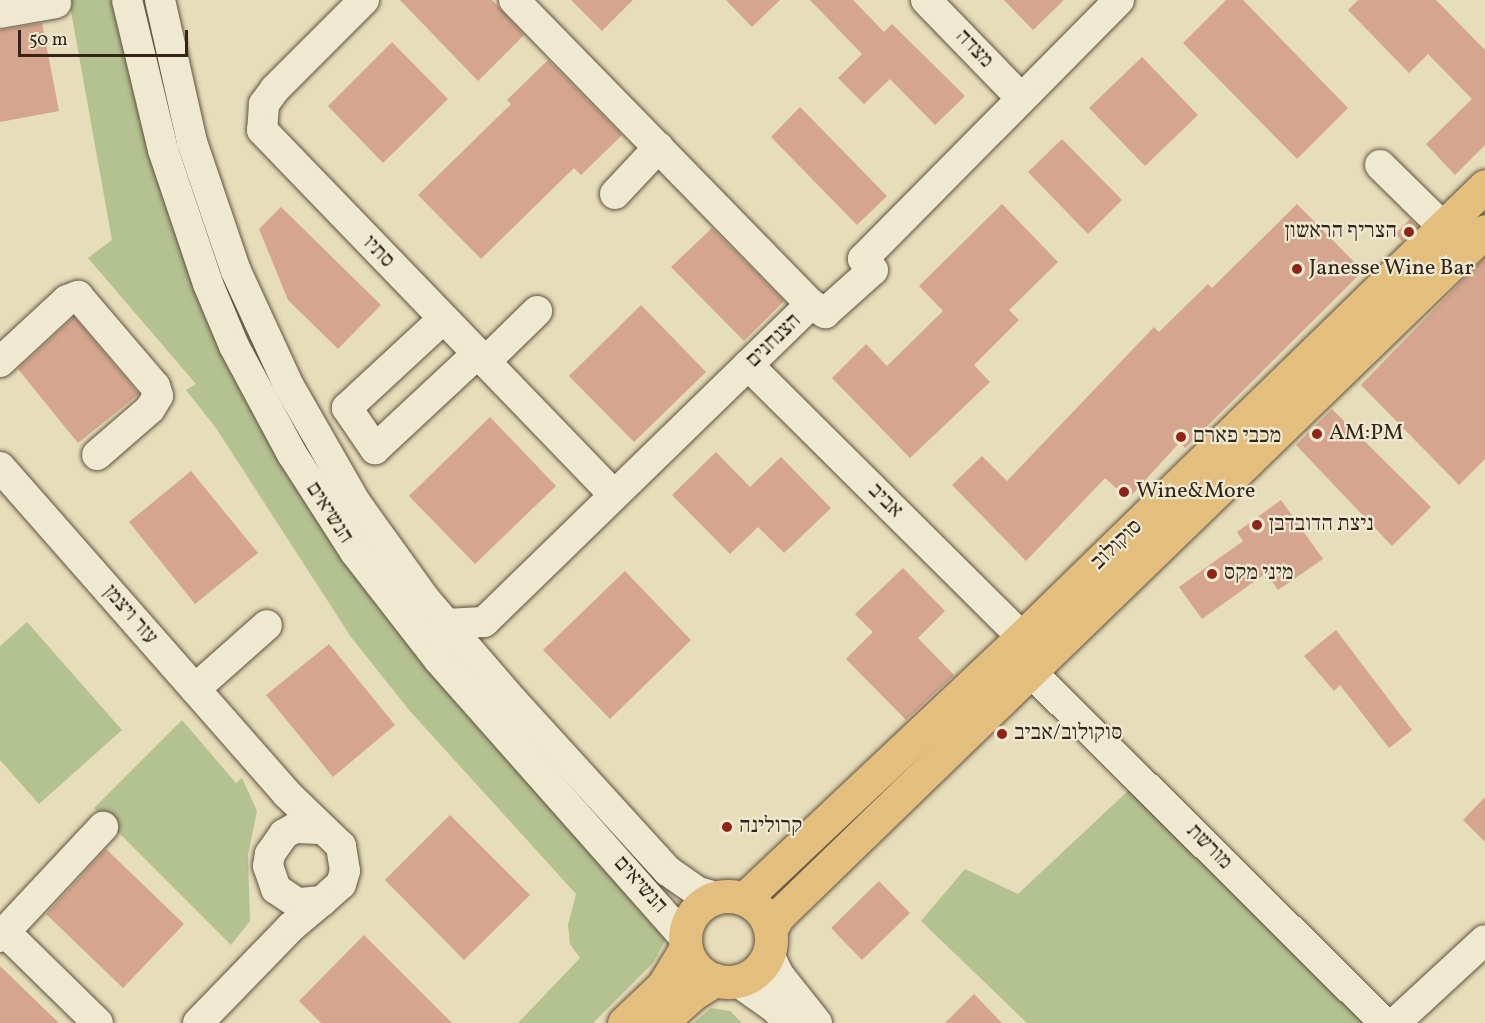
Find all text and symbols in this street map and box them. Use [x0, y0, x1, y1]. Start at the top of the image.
scale bar [21, 18, 190, 56]
street label: מצדה [949, 24, 999, 74]
text: 50 m [29, 28, 68, 53]
place label: הצריף הראשון [1285, 219, 1397, 245]
marker: הצריף הראשון [1402, 225, 1416, 239]
street label: סתיו [356, 230, 400, 274]
place label: Janesse Wine Bar [1309, 256, 1474, 282]
marker: Janesse Wine Bar [1290, 262, 1304, 276]
street label: הצנחנים [741, 308, 807, 374]
place label: AM:PM [1329, 421, 1403, 447]
place label: מכבי פארם [1193, 424, 1281, 450]
marker: AM:PM [1310, 427, 1324, 441]
marker: מכבי פארם [1174, 430, 1188, 444]
street label: הנשיאים [299, 477, 359, 549]
street label: אביב [862, 478, 908, 524]
place label: Wine&More [1136, 479, 1255, 505]
marker: Wine&More [1117, 485, 1131, 499]
place label: ניצת הדובדבן [1269, 512, 1373, 538]
street label: סוקולוב [1086, 514, 1148, 576]
marker: ניצת הדובדבן [1250, 518, 1264, 532]
place label: מיני מקס [1224, 561, 1294, 587]
marker: מיני מקס [1205, 567, 1219, 581]
street label: עזר ויצמן [97, 580, 163, 650]
place label: סוקולוב/אביב [1014, 721, 1122, 747]
marker: סוקולוב/אביב [995, 727, 1009, 741]
place label: קרולינה [739, 814, 802, 840]
street label: מורשת [1180, 818, 1238, 876]
marker: קרולינה [720, 820, 734, 834]
street label: הנשיאים [607, 851, 673, 919]

